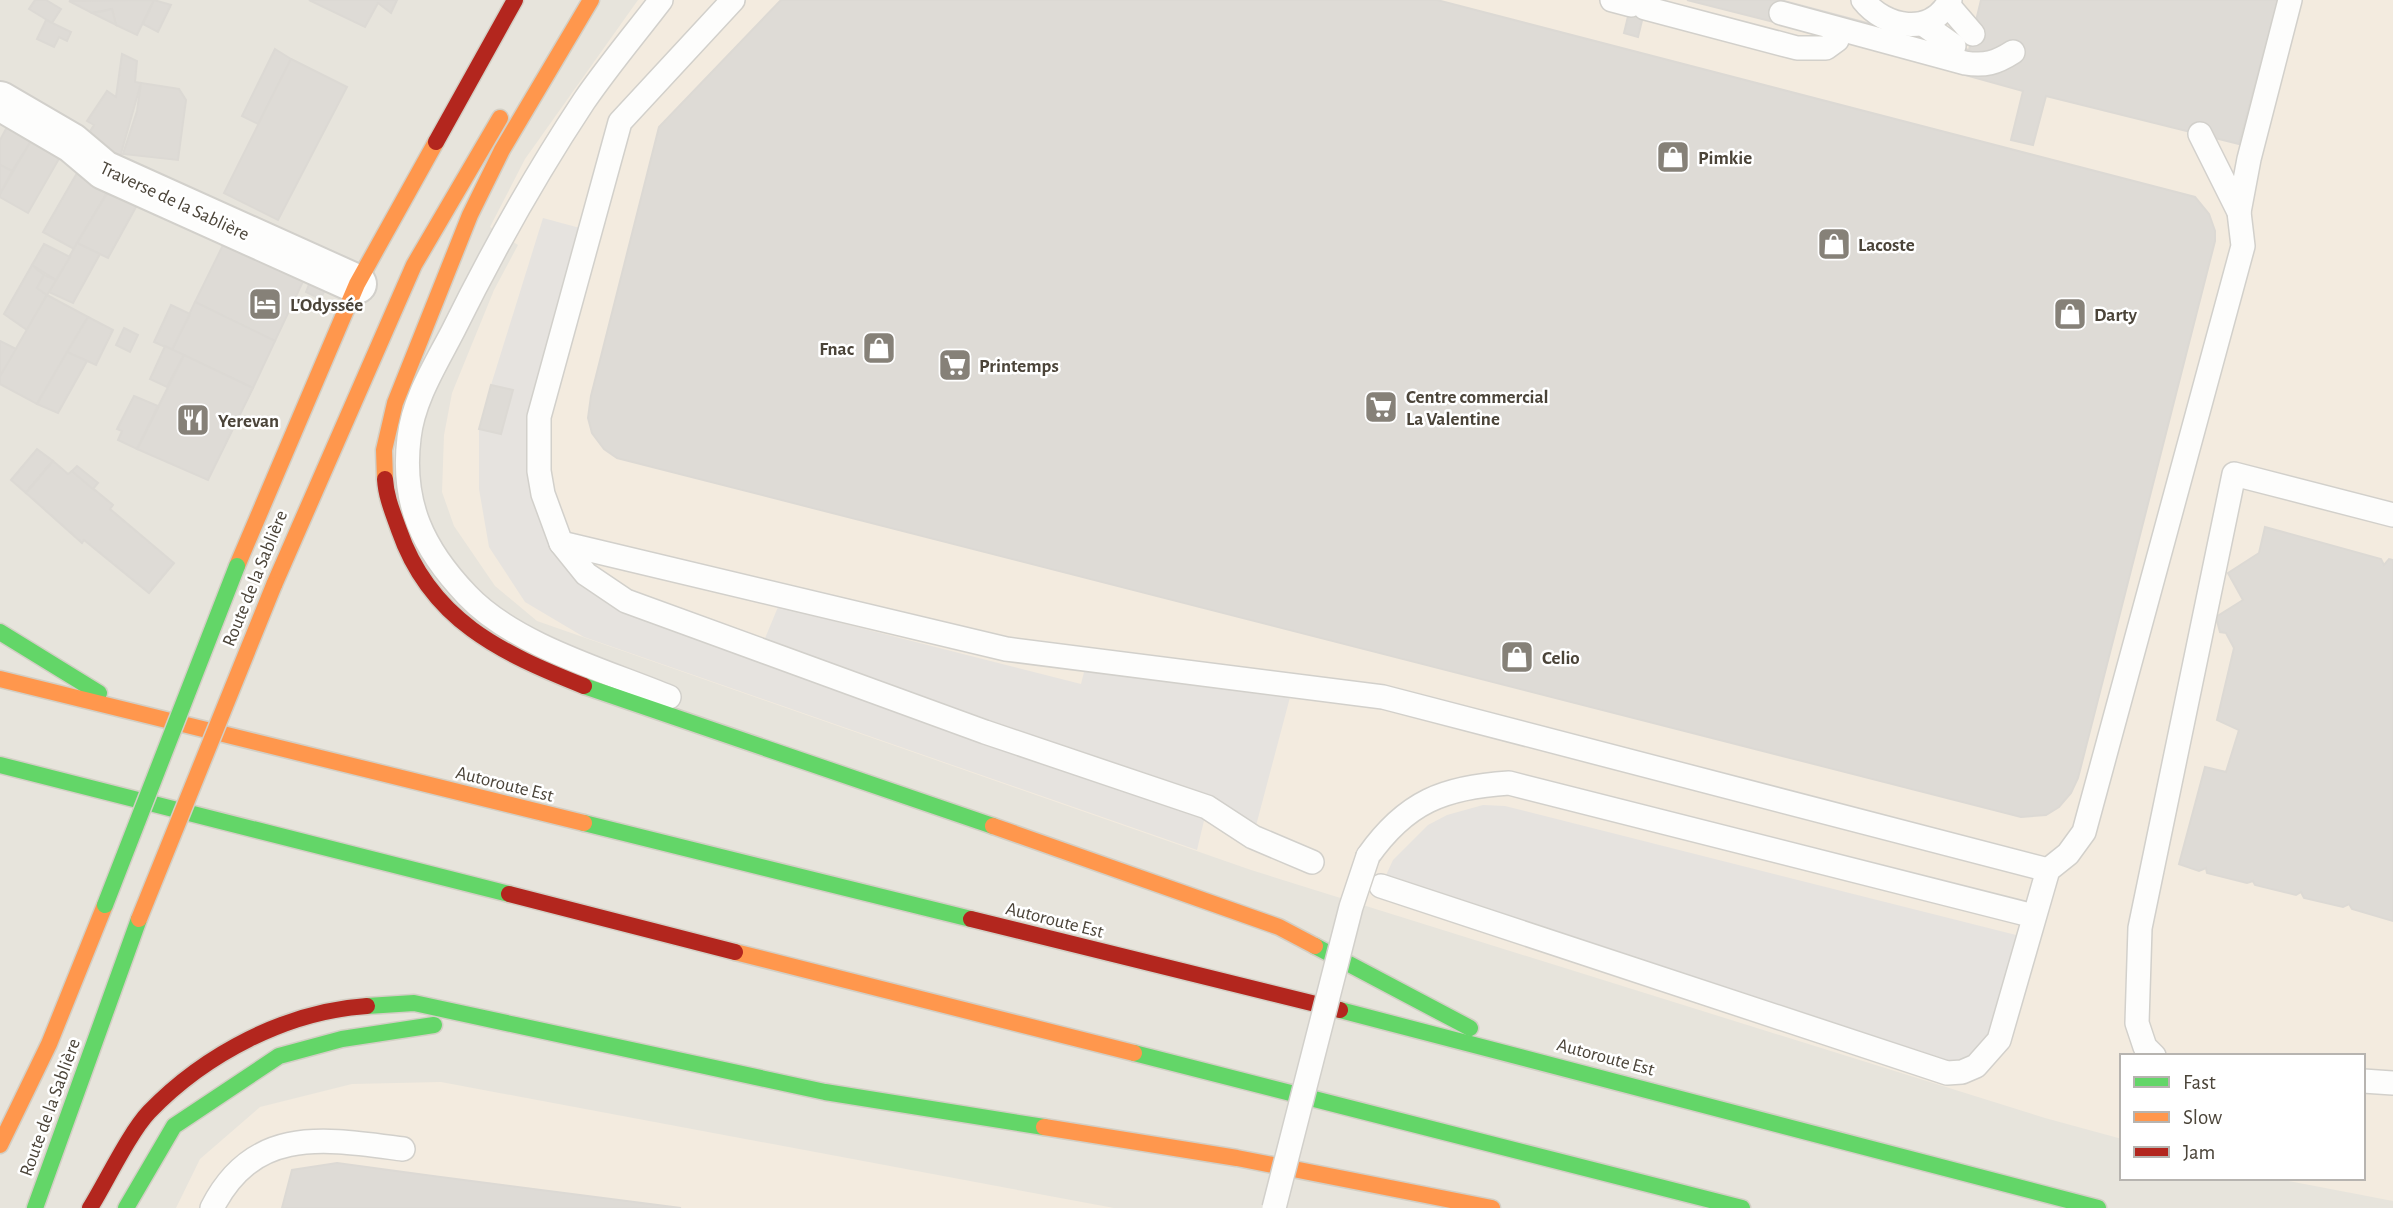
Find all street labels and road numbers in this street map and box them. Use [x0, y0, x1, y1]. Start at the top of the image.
street label: Traverse de la Sablière [97, 158, 252, 244]
street label: Route de la Sablière [219, 508, 291, 649]
street label: Autoroute Est [454, 763, 556, 806]
street label: Autoroute Est [1004, 899, 1106, 942]
street label: Autoroute Est [1555, 1035, 1657, 1080]
street label: Route de la Sablière [17, 1036, 84, 1179]

